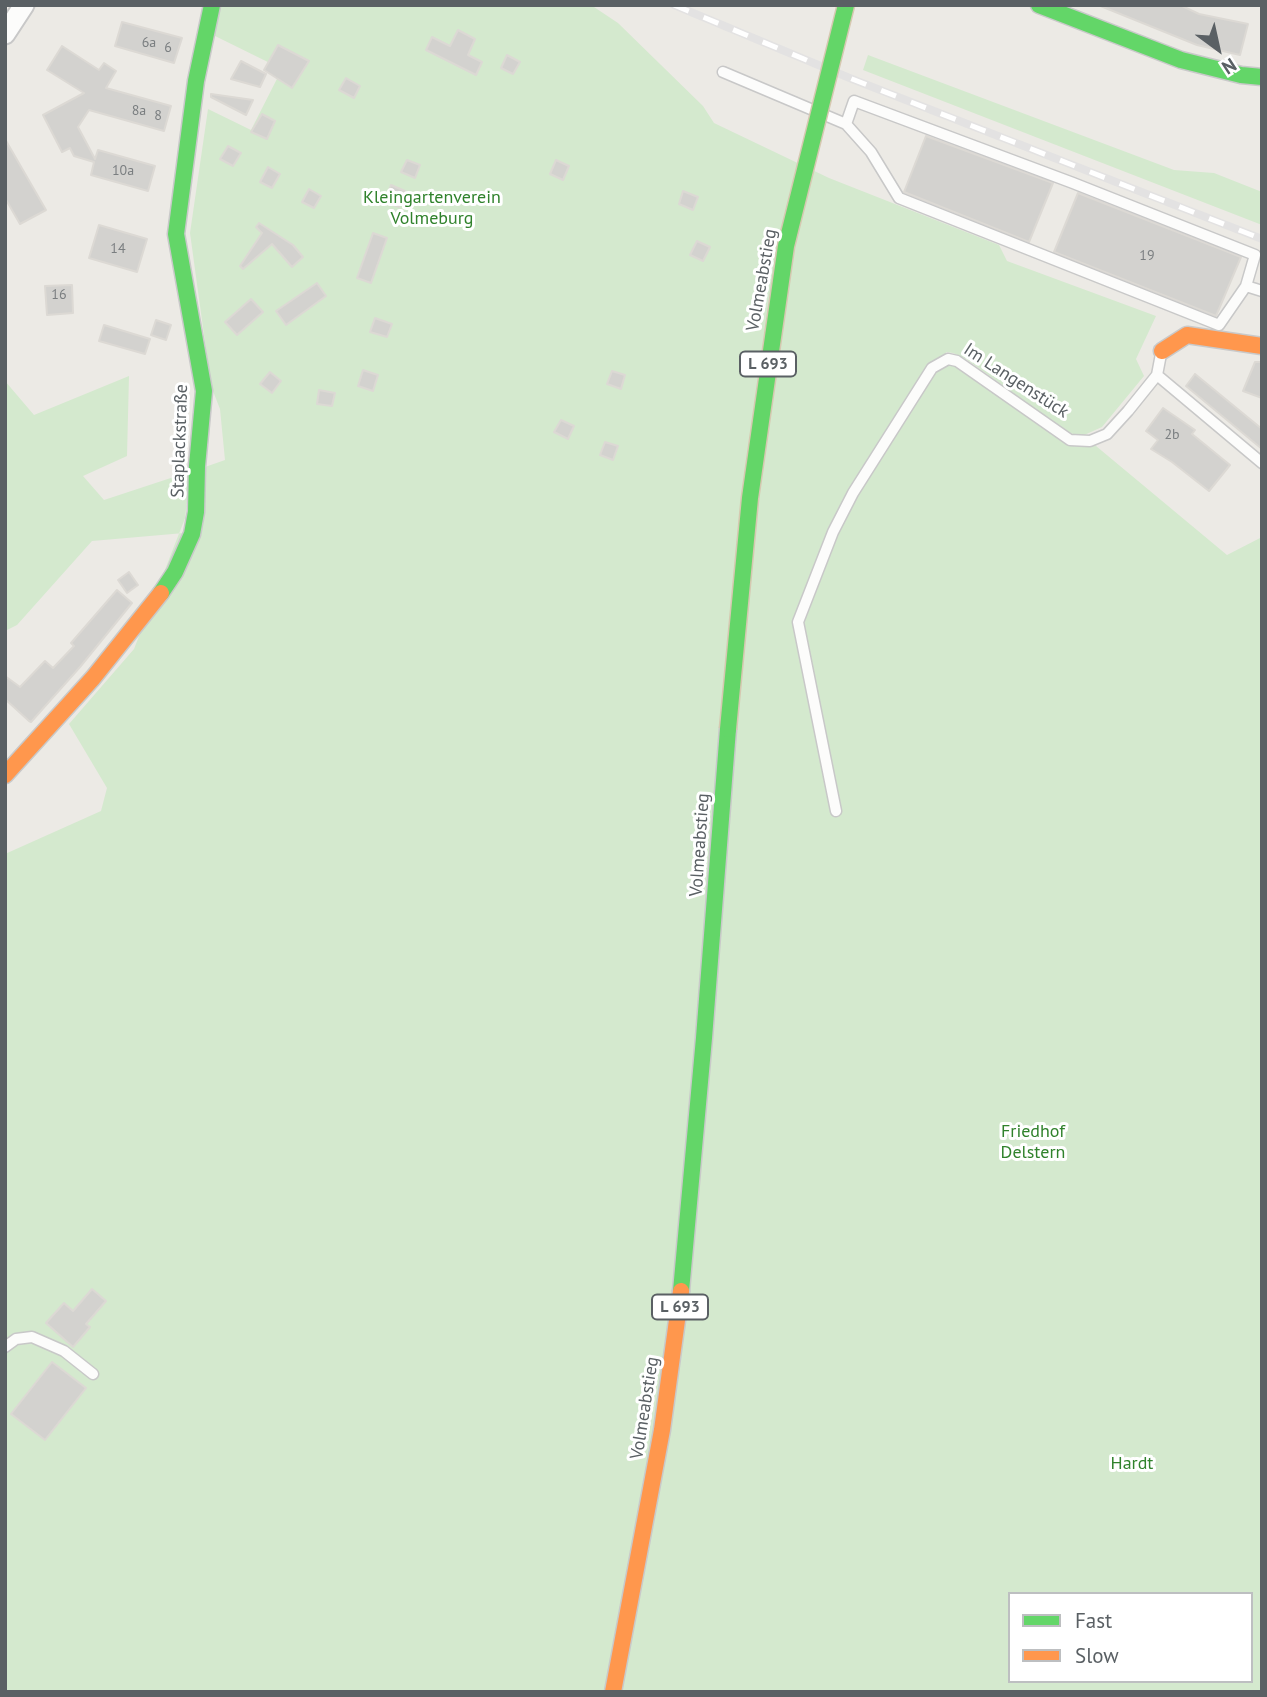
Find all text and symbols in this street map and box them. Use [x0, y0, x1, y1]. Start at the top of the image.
north arrow [1183, 14, 1253, 84]
house number: 6a [142, 35, 156, 51]
house number: 6 [164, 40, 172, 56]
text: N [1218, 53, 1241, 80]
house number: 8a [132, 103, 146, 119]
house number: 8 [154, 108, 162, 124]
house number: 10a [112, 163, 134, 179]
park label: Kleingartenverein Volmeburg [363, 187, 501, 230]
street label: Volmeabstieg [742, 227, 782, 333]
house number: 14 [110, 241, 126, 257]
house number: 19 [1139, 248, 1155, 264]
house number: 16 [51, 287, 67, 303]
street label: Im Langenstück [959, 339, 1073, 423]
road number: L 693 [740, 352, 796, 376]
street label: Staplackstraße [167, 384, 193, 498]
house number: 2b [1164, 427, 1180, 443]
street label: Volmeabstieg [686, 793, 714, 897]
park label: Friedhof Delstern [1001, 1121, 1065, 1164]
road number: L 693 [652, 1294, 708, 1320]
street label: Volmeabstieg [626, 1355, 664, 1461]
park label: Hardt [1111, 1453, 1153, 1475]
legend [1008, 1592, 1253, 1683]
text: Fast [1075, 1607, 1112, 1634]
text: Slow [1075, 1642, 1119, 1669]

